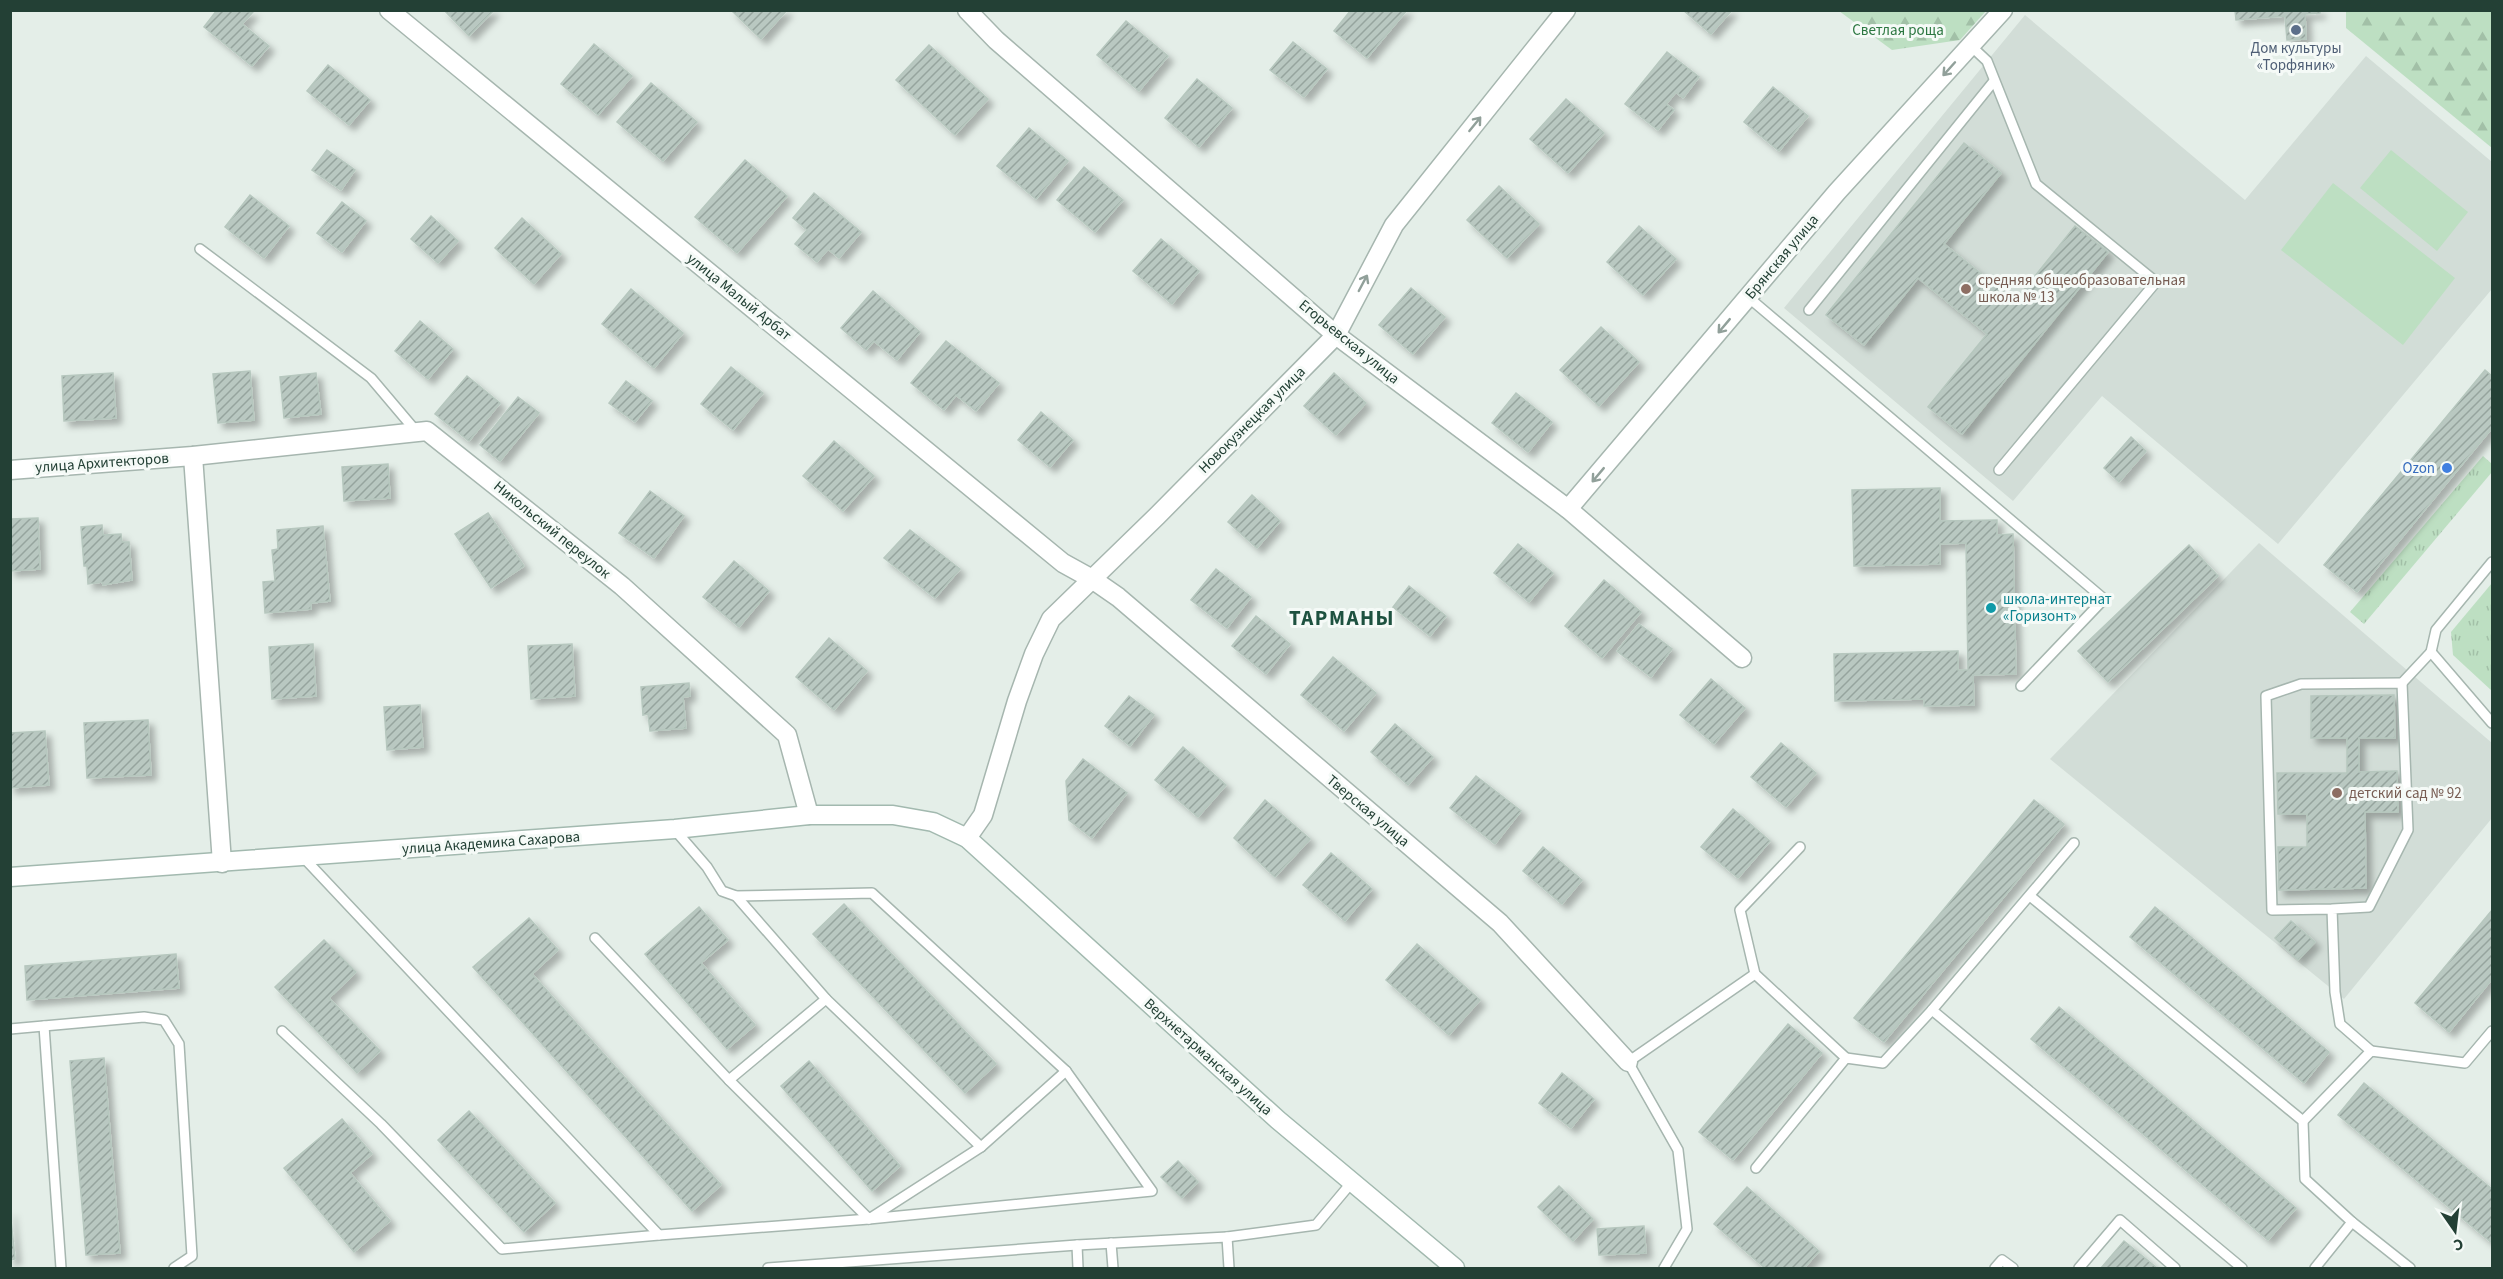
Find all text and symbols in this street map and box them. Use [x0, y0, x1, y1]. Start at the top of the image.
park label: Светлая роща [1852, 20, 1944, 41]
marker: Дом культуры «Торфяник» [2289, 23, 2303, 37]
place label: Дом культуры «Торфяник» [2250, 38, 2342, 76]
one-way arrow [1942, 62, 1957, 77]
one-way arrow [1468, 116, 1481, 132]
street label: Брянская улица [1740, 210, 1824, 304]
street label: улица Малый Арбат [682, 248, 796, 346]
place label: средняя общеобразовательная школа № 13 [1978, 270, 2186, 308]
one-way arrow [1358, 274, 1369, 292]
marker: средняя общеобразовательная школа № 13 [1959, 282, 1973, 296]
street label: Егорьевская улица [1294, 295, 1404, 389]
one-way arrow [1717, 318, 1730, 334]
street label: Новокузнецкая улица [1194, 362, 1310, 478]
street label: улица Архитекторов [34, 448, 170, 478]
place label: Ozon [2403, 458, 2435, 479]
marker: Ozon [2440, 461, 2454, 475]
one-way arrow [1591, 467, 1604, 483]
street label: Никольский переулок [489, 476, 615, 584]
place label: школа-интернат «Горизонт» [2003, 589, 2112, 627]
marker: школа-интернат «Горизонт» [1984, 601, 1998, 615]
district label: ТАРМАНЫ [1289, 603, 1395, 633]
street label: Тверская улица [1322, 770, 1414, 852]
place label: детский сад № 92 [2349, 783, 2462, 804]
marker: детский сад № 92 [2330, 786, 2344, 800]
street label: улица Академика Сахарова [401, 826, 581, 860]
street label: Верхнетарманская улица [1139, 994, 1277, 1120]
north arrow [2425, 1201, 2485, 1261]
text: С [2451, 1233, 2466, 1256]

